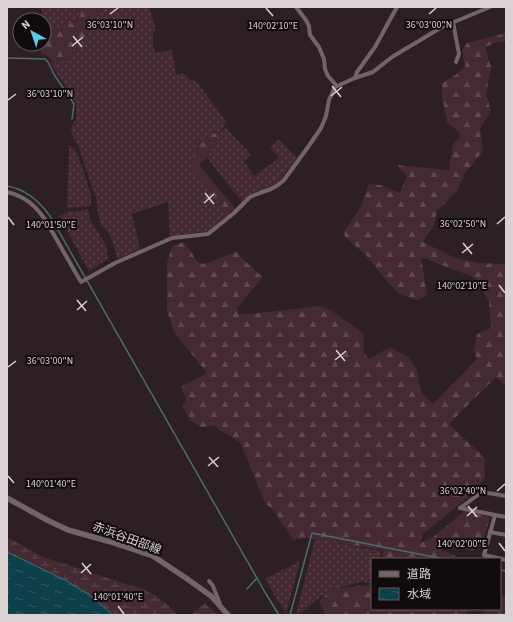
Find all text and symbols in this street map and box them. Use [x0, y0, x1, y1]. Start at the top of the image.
north arrow [12, 12, 52, 52]
text: N [18, 17, 34, 33]
text: 36°03'10"N [87, 18, 133, 32]
text: 36°03'00"N [406, 18, 452, 32]
text: 140°02'10"E [248, 19, 298, 33]
text: 36°03'10"N [27, 87, 73, 101]
text: 36°02'50"N [440, 217, 486, 231]
text: 140°01'50"E [26, 218, 76, 232]
text: 140°02'10"E [437, 279, 487, 293]
text: 36°03'00"N [27, 354, 73, 368]
text: 140°01'40"E [26, 477, 76, 491]
text: 36°02'40"N [440, 484, 486, 498]
street label: 赤浜谷田部線 [90, 518, 164, 559]
text: 140°02'00"E [437, 537, 487, 551]
legend [371, 558, 501, 610]
text: 道路 [407, 566, 431, 583]
text: 水域 [407, 586, 431, 603]
text: 140°01'40"E [93, 590, 143, 604]

